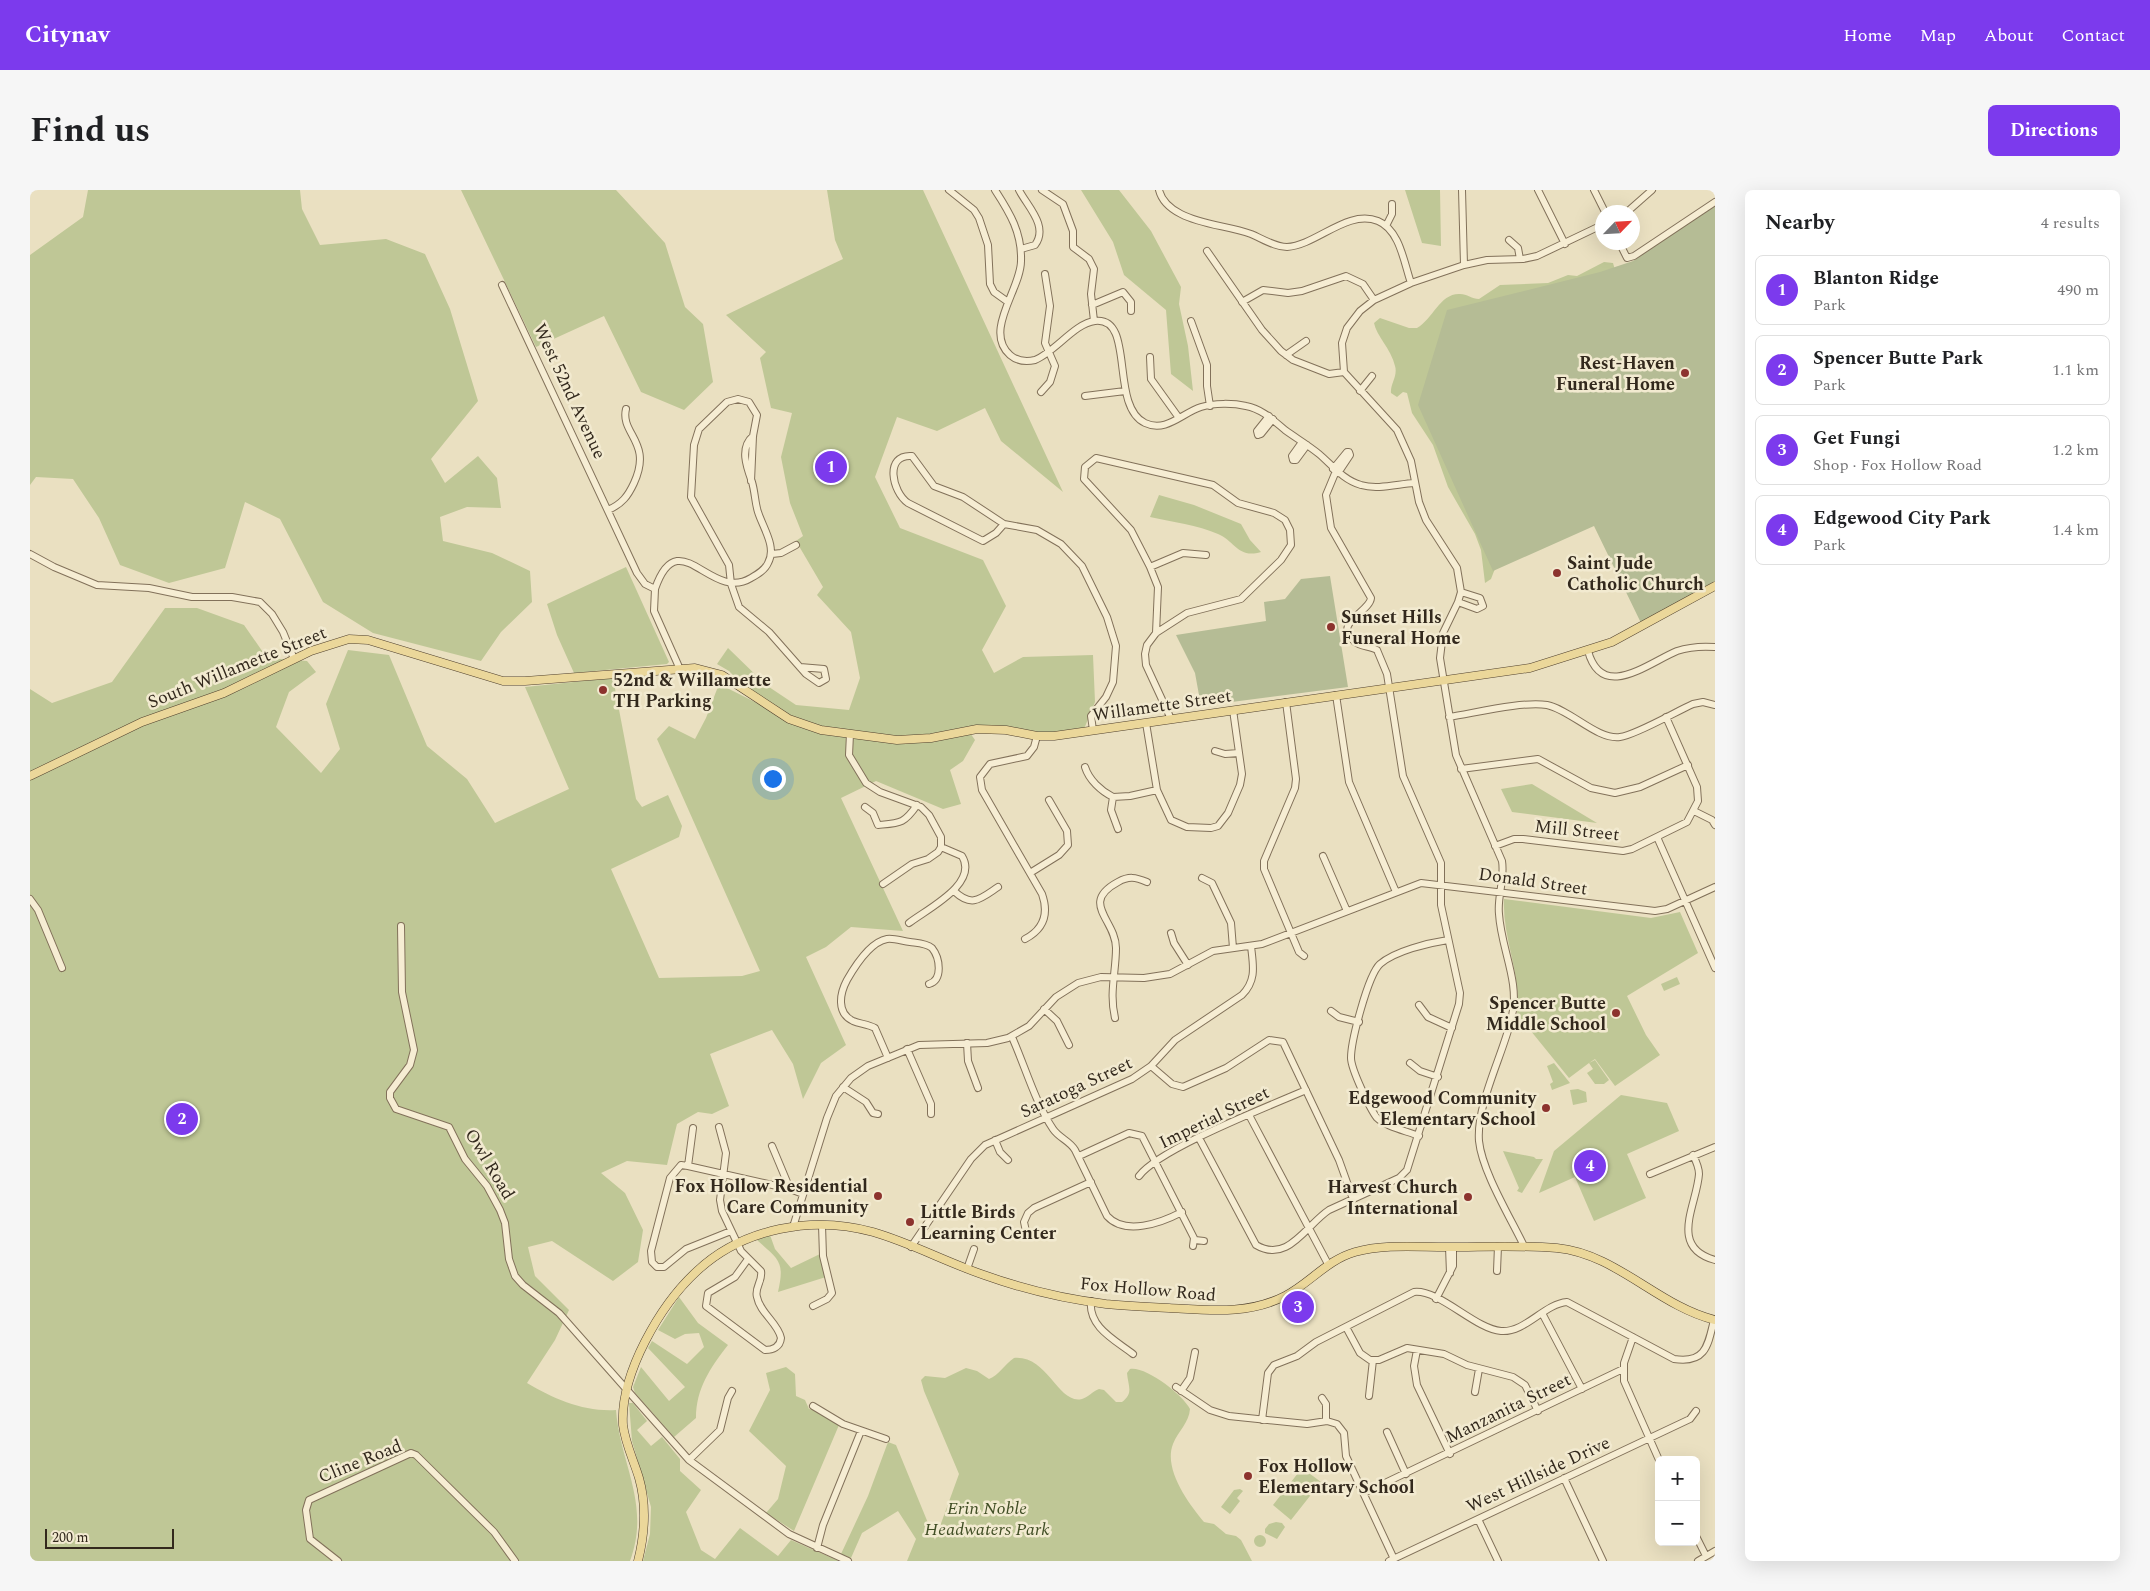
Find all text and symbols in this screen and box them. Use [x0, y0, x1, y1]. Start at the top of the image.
text: Citynav [25, 17, 110, 53]
text: Home [1843, 22, 1892, 49]
text: Map [1920, 22, 1956, 49]
text: About [1984, 22, 2034, 49]
text: Contact [2062, 22, 2125, 49]
text: Find us [30, 104, 150, 157]
button: Directions [1988, 105, 2120, 156]
north arrow [1595, 205, 1640, 250]
text: Nearby [1765, 207, 1835, 239]
text: 4 results [2041, 211, 2100, 235]
text: Blanton Ridge [1813, 264, 1939, 293]
text: 1 [1778, 278, 1786, 302]
text: 490 m [2057, 278, 2099, 302]
text: Park [1813, 293, 1846, 317]
street label: West 52nd Avenue [526, 319, 613, 464]
text: Spencer Butte Park [1813, 344, 1983, 373]
place label: Rest-Haven Funeral Home [1556, 350, 1675, 398]
text: 2 [1778, 358, 1786, 382]
text: 1.1 km [2052, 358, 2099, 382]
marker: Rest-Haven Funeral Home [1679, 367, 1691, 379]
text: Park [1813, 373, 1846, 397]
text: Get Fungi [1813, 424, 1901, 453]
text: 3 [1778, 438, 1786, 462]
text: 1.2 km [2052, 438, 2099, 462]
pin: 1 [815, 448, 847, 486]
text: Shop · Fox Hollow Road [1813, 453, 1982, 477]
text: Edgewood City Park [1813, 504, 1991, 533]
text: 4 [1778, 518, 1786, 542]
text: 1.4 km [2052, 518, 2099, 542]
text: Park [1813, 533, 1846, 557]
place label: Saint Jude Catholic Church [1567, 550, 1704, 598]
marker: Saint Jude Catholic Church [1551, 567, 1563, 579]
place label: Sunset Hills Funeral Home [1341, 604, 1460, 652]
street label: South Willamette Street [144, 619, 331, 716]
marker: Sunset Hills Funeral Home [1325, 621, 1337, 633]
place label: 52nd & Willamette TH Parking [613, 667, 771, 715]
street label: Willamette Street [1091, 682, 1233, 729]
marker: 52nd & Willamette TH Parking [597, 684, 609, 696]
your location [760, 766, 786, 792]
street label: Mill Street [1533, 813, 1621, 848]
street label: Donald Street [1477, 860, 1589, 903]
place label: Spencer Butte Middle School [1486, 990, 1606, 1038]
marker: Spencer Butte Middle School [1610, 1007, 1622, 1019]
street label: Saratoga Street [1016, 1050, 1137, 1125]
street label: Imperial Street [1154, 1079, 1274, 1156]
place label: Edgewood Community Elementary School [1348, 1085, 1537, 1133]
pin: 2 [166, 1100, 198, 1138]
marker: Edgewood Community Elementary School [1540, 1102, 1552, 1114]
street label: Owl Road [458, 1124, 521, 1205]
pin: 4 [1574, 1147, 1606, 1185]
place label: Fox Hollow Residential Care Community [675, 1173, 869, 1221]
place label: Harvest Church International [1327, 1174, 1458, 1222]
marker: Fox Hollow Residential Care Community [872, 1190, 884, 1202]
marker: Harvest Church International [1462, 1191, 1474, 1203]
place label: Little Birds Learning Center [920, 1199, 1057, 1247]
marker: Little Birds Learning Center [904, 1216, 916, 1228]
street label: Fox Hollow Road [1079, 1270, 1217, 1309]
pin: 3 [1282, 1288, 1314, 1326]
street label: Manzanita Street [1441, 1366, 1576, 1451]
street label: West Hillside Drive [1462, 1429, 1615, 1520]
street label: Cline Road [314, 1432, 406, 1491]
place label: Fox Hollow Elementary School [1258, 1453, 1415, 1501]
map controls [1655, 1456, 1700, 1546]
button: + [1655, 1456, 1700, 1501]
marker: Fox Hollow Elementary School [1242, 1470, 1254, 1482]
park label: Erin Noble Headwaters Park [924, 1495, 1050, 1543]
button: − [1655, 1501, 1700, 1546]
scale bar [45, 1526, 174, 1549]
text: 200 m [52, 1527, 89, 1548]

